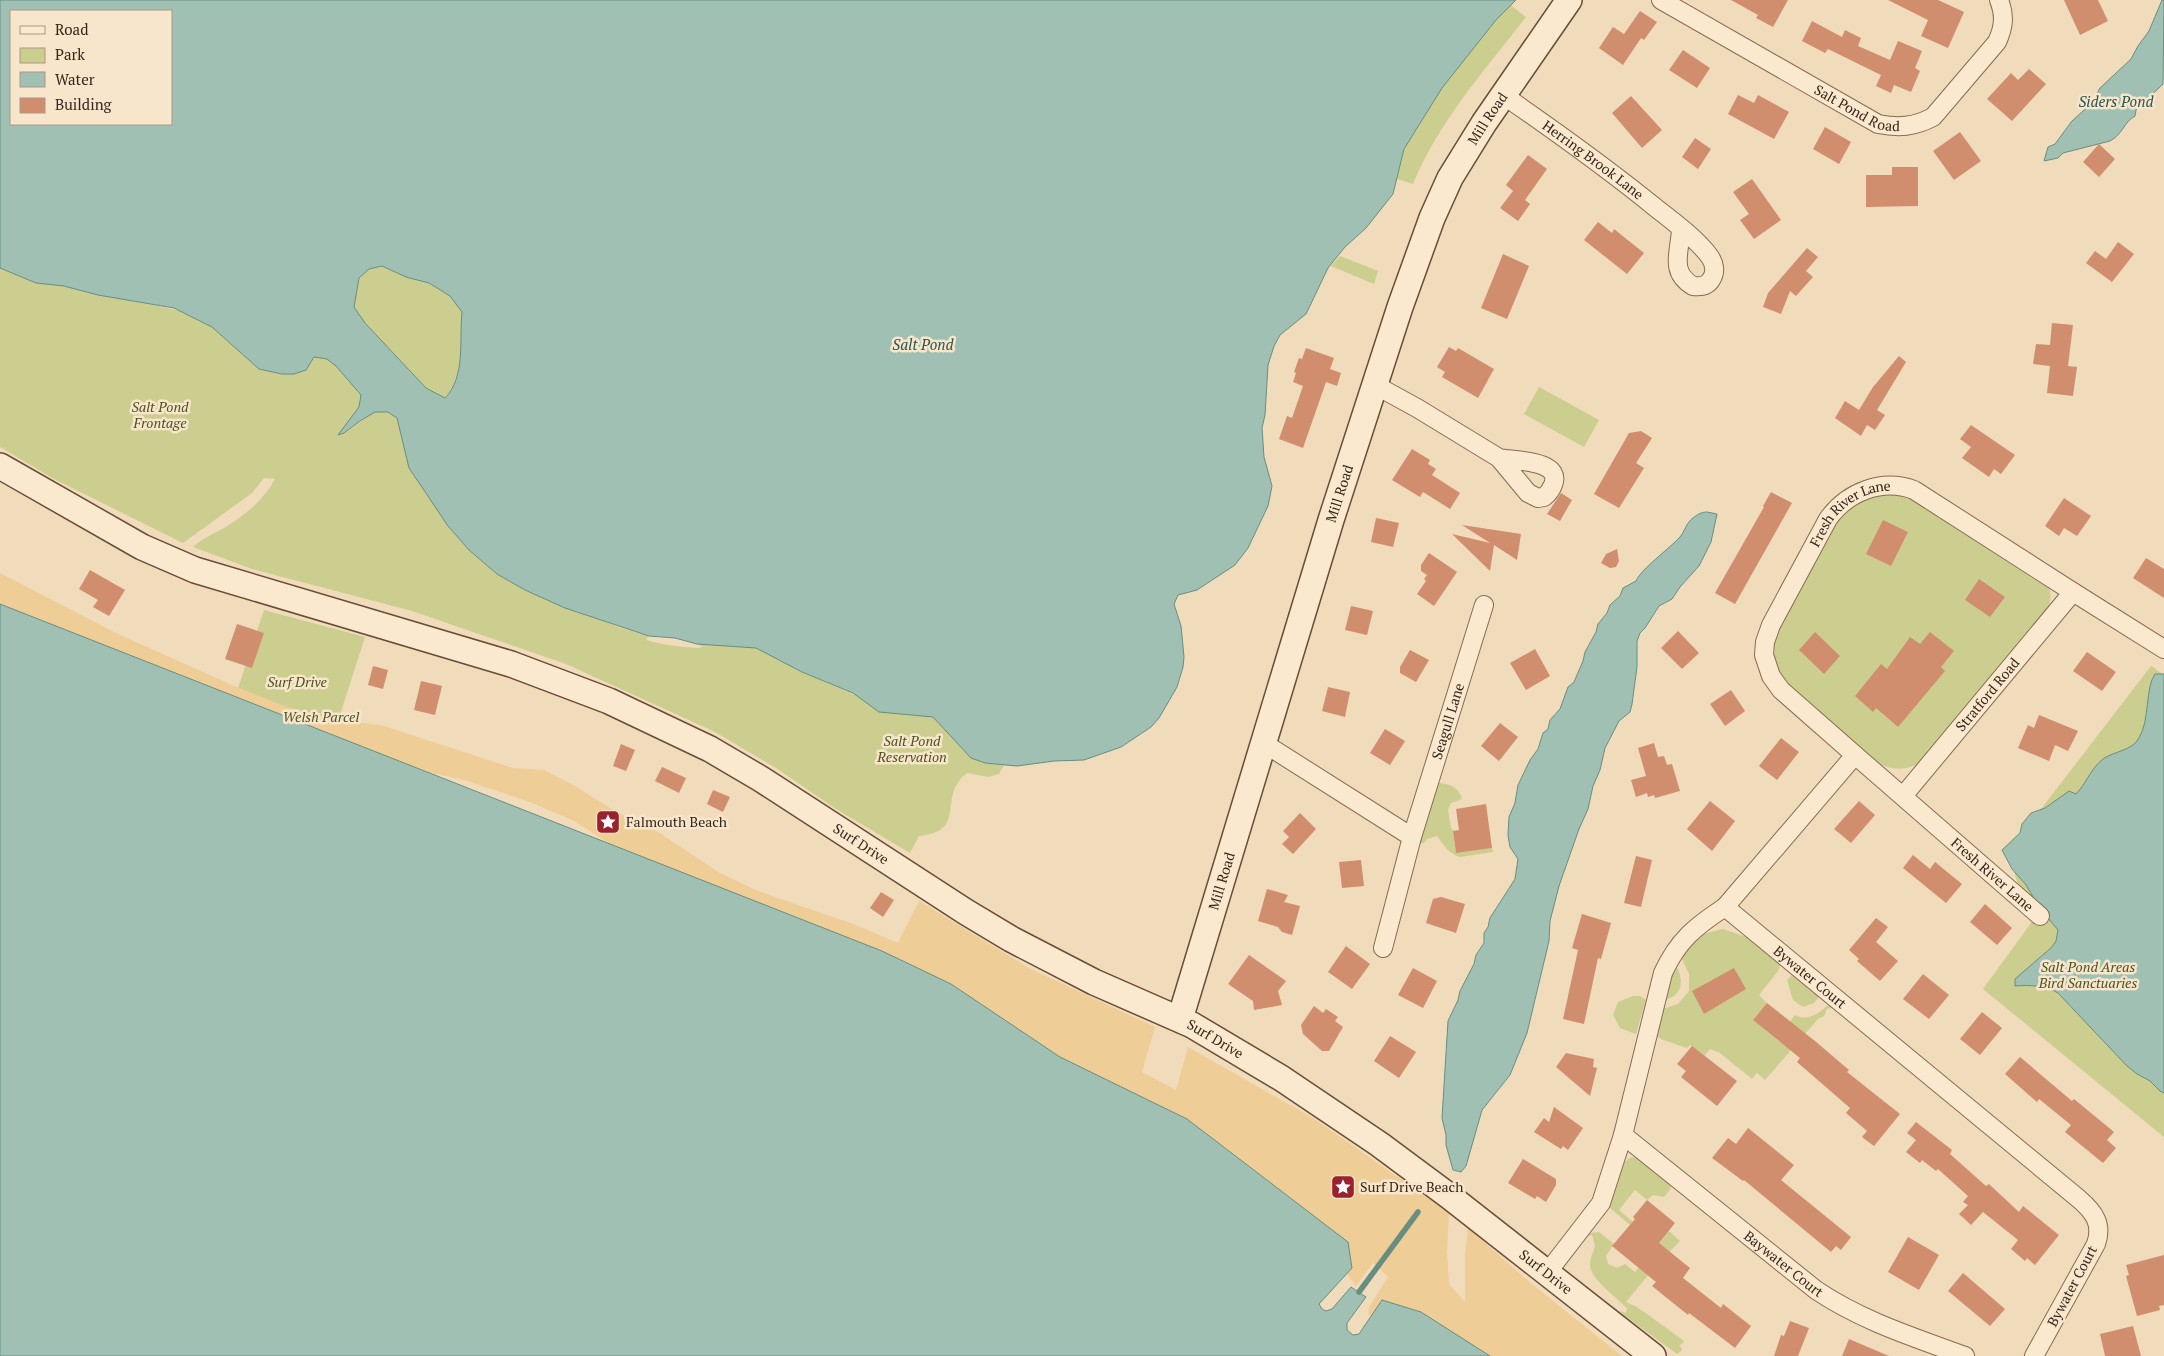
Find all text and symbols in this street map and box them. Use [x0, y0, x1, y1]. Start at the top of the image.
legend [10, 10, 172, 125]
text: Road [55, 19, 88, 39]
text: Park [55, 44, 85, 64]
text: Water [55, 69, 95, 89]
street label: Salt Pond Road [1811, 80, 1900, 135]
street label: Mill Road [1463, 88, 1512, 148]
water label: Siders Pond [2078, 91, 2155, 111]
text: Building [55, 94, 113, 114]
street label: Herring Brook Lane [1539, 116, 1648, 204]
water label: Salt Pond [892, 334, 955, 354]
park label: Salt Pond Frontage [131, 397, 189, 432]
street label: Mill Road [1321, 462, 1357, 525]
street label: Fresh River Lane [1805, 476, 1891, 550]
street label: Stratford Road [1951, 653, 2024, 735]
park label: Surf Drive [267, 672, 327, 691]
street label: Seagull Lane [1427, 680, 1468, 762]
park label: Welsh Parcel [283, 707, 359, 726]
park label: Salt Pond Reservation [876, 731, 947, 766]
place icon: Falmouth Beach [595, 809, 621, 835]
place label: Falmouth Beach [626, 812, 727, 831]
street label: Surf Drive [830, 819, 893, 869]
street label: Fresh River Lane [1947, 833, 2038, 915]
street label: Mill Road [1204, 850, 1239, 912]
street label: Bywater Court [1770, 941, 1852, 1013]
park label: Salt Pond Areas Bird Sanctuaries [2038, 957, 2137, 992]
street label: Surf Drive [1184, 1014, 1247, 1063]
place icon: Surf Drive Beach [1330, 1174, 1356, 1200]
place label: Surf Drive Beach [1360, 1177, 1463, 1196]
street label: Baywater Court [1740, 1226, 1828, 1302]
street label: Bywater Court [2042, 1241, 2101, 1330]
street label: Surf Drive [1516, 1245, 1577, 1298]

